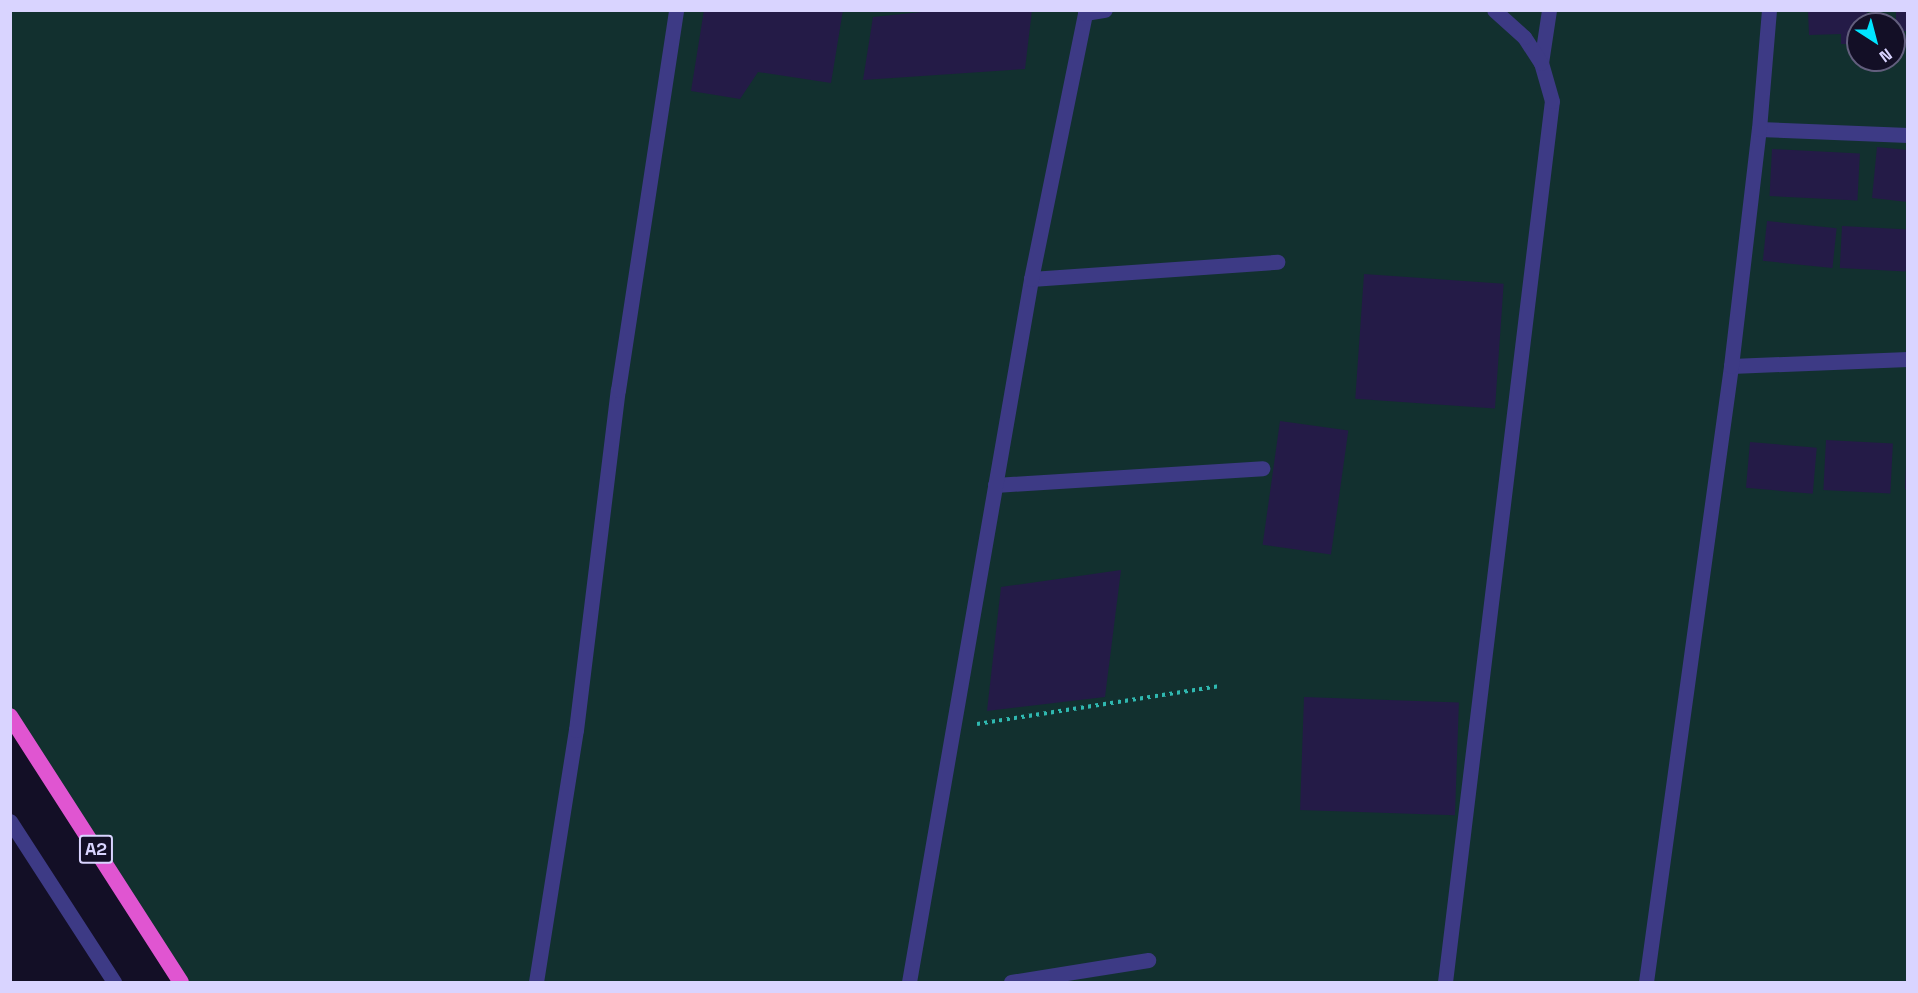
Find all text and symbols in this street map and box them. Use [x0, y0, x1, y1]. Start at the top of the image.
north arrow [1846, 12, 1906, 72]
text: N [1875, 44, 1896, 67]
road number: A2 [78, 834, 114, 864]

